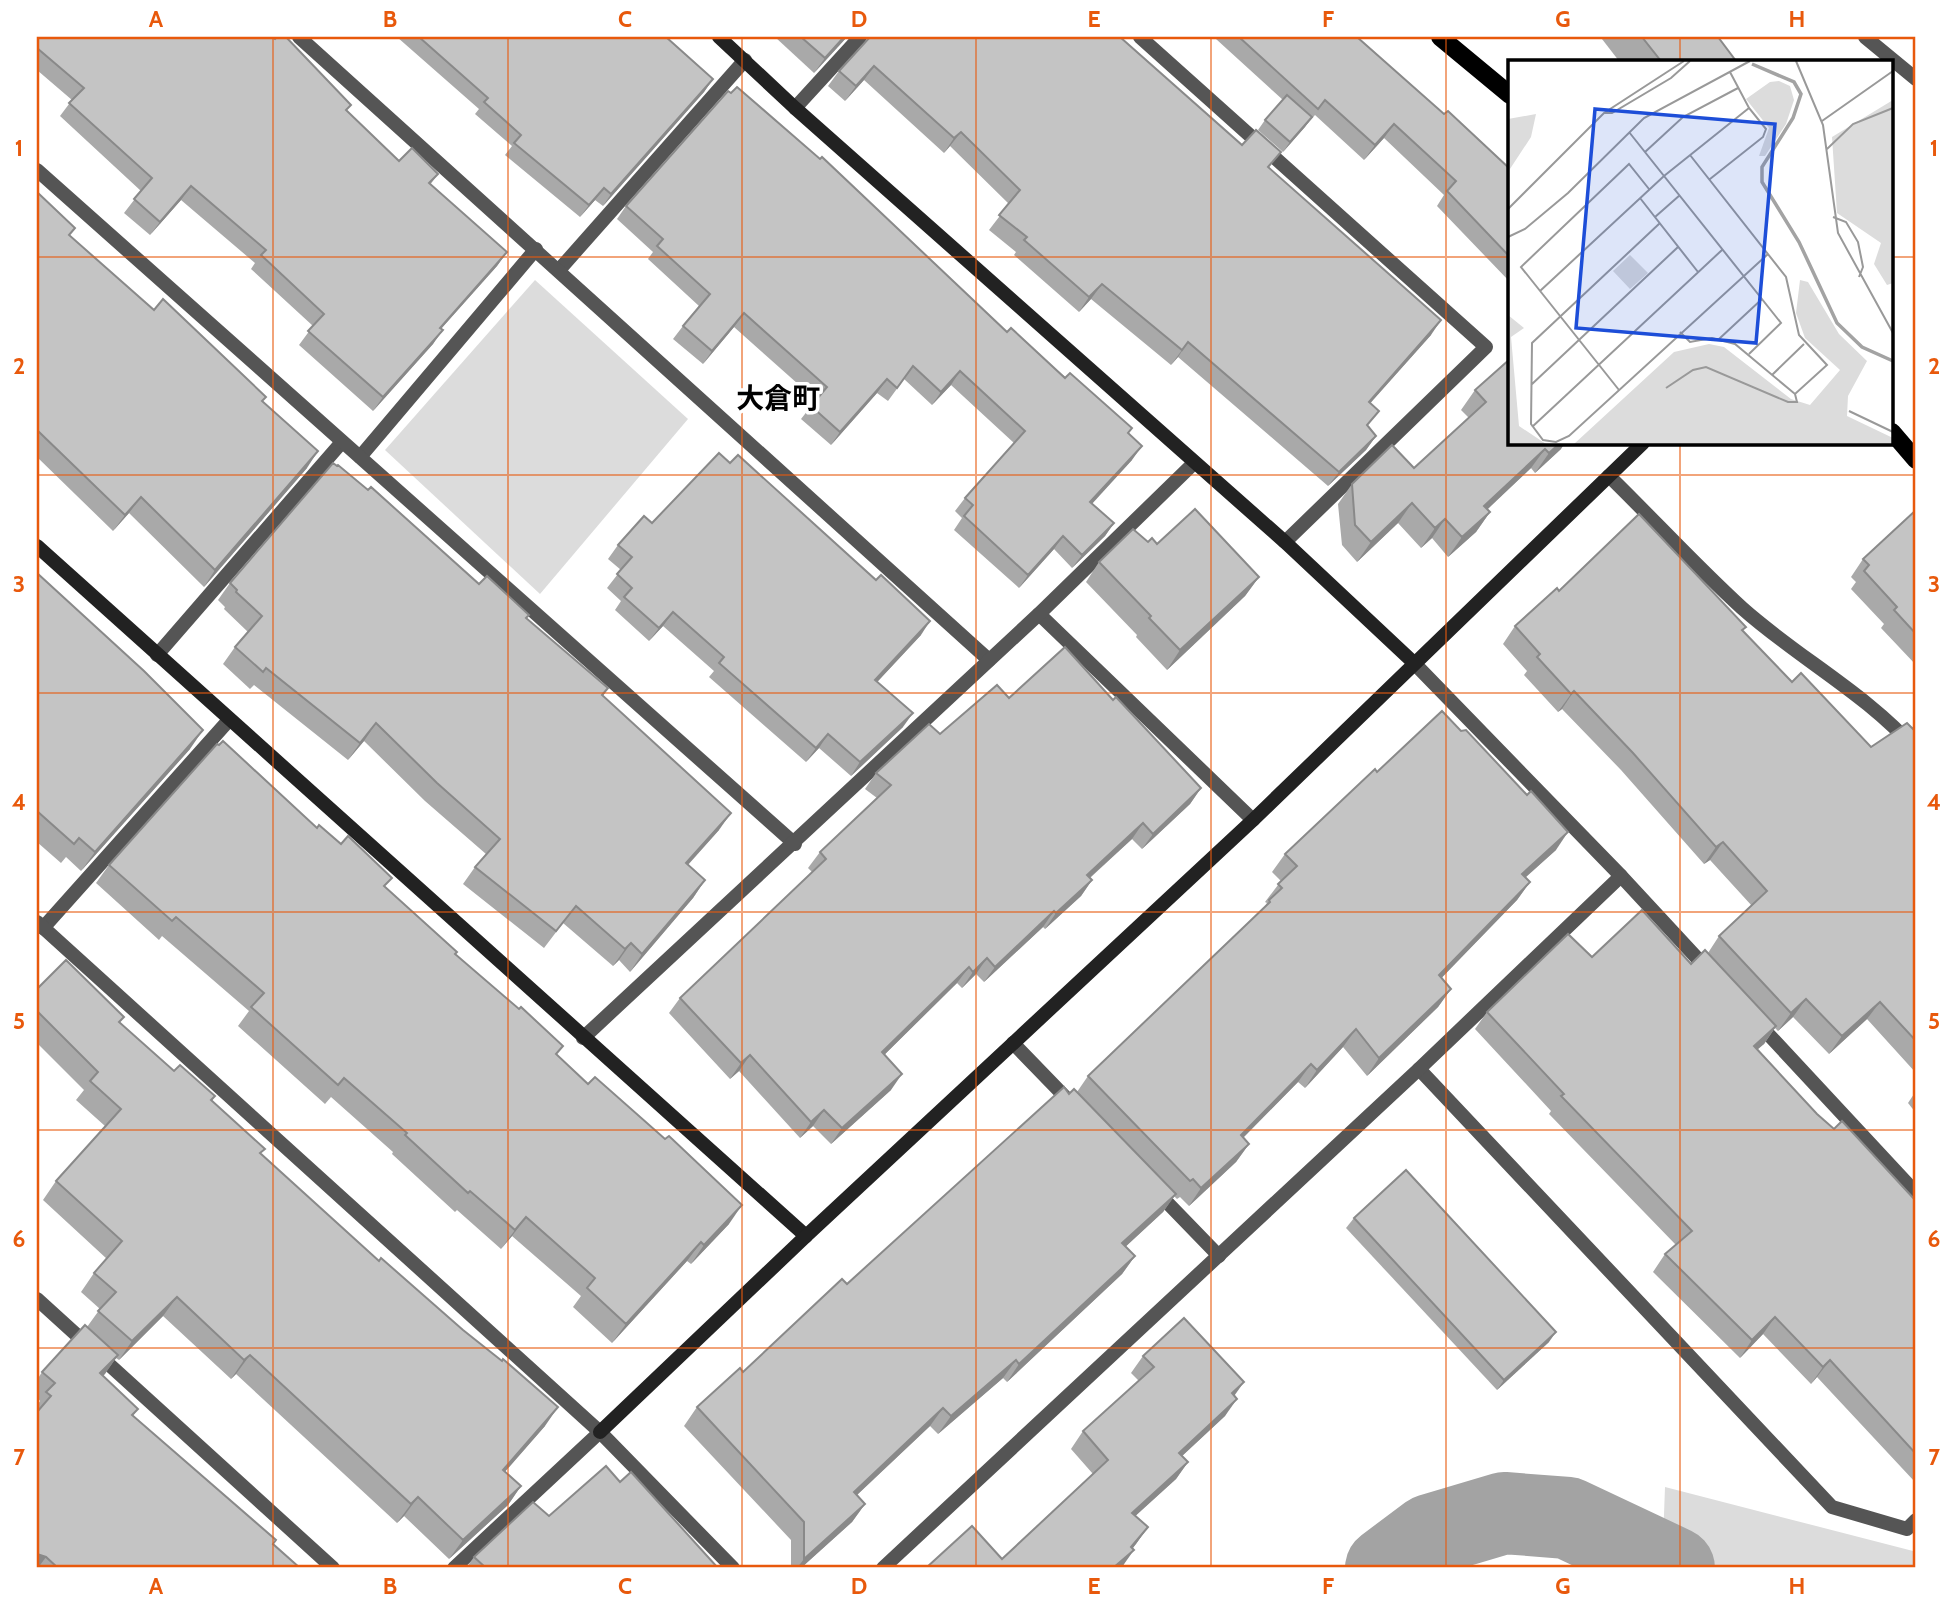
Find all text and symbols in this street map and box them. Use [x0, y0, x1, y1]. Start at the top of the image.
text: A [149, 5, 164, 33]
text: B [383, 5, 397, 33]
text: C [618, 5, 632, 33]
text: D [851, 5, 867, 33]
text: E [1087, 5, 1101, 33]
text: F [1322, 5, 1334, 33]
text: G [1555, 5, 1571, 33]
text: H [1789, 5, 1805, 33]
inset map [1508, 60, 1894, 444]
text: 1 [15, 134, 23, 162]
text: 1 [1930, 134, 1938, 162]
text: 2 [13, 352, 25, 380]
text: 2 [1928, 352, 1940, 380]
district label: 大倉町 [736, 381, 820, 415]
text: 3 [13, 570, 25, 598]
text: 3 [1928, 570, 1940, 598]
text: 4 [12, 788, 26, 816]
text: 4 [1927, 788, 1941, 816]
text: 5 [13, 1007, 25, 1035]
text: 5 [1928, 1007, 1940, 1035]
text: 6 [13, 1225, 25, 1253]
text: 6 [1928, 1225, 1940, 1253]
text: 7 [13, 1443, 25, 1471]
text: 7 [1928, 1443, 1940, 1471]
text: A [149, 1572, 164, 1600]
text: B [383, 1572, 397, 1600]
text: C [618, 1572, 632, 1600]
text: D [851, 1572, 867, 1600]
text: E [1087, 1572, 1101, 1600]
text: F [1322, 1572, 1334, 1600]
text: G [1555, 1572, 1571, 1600]
text: H [1789, 1572, 1805, 1600]

